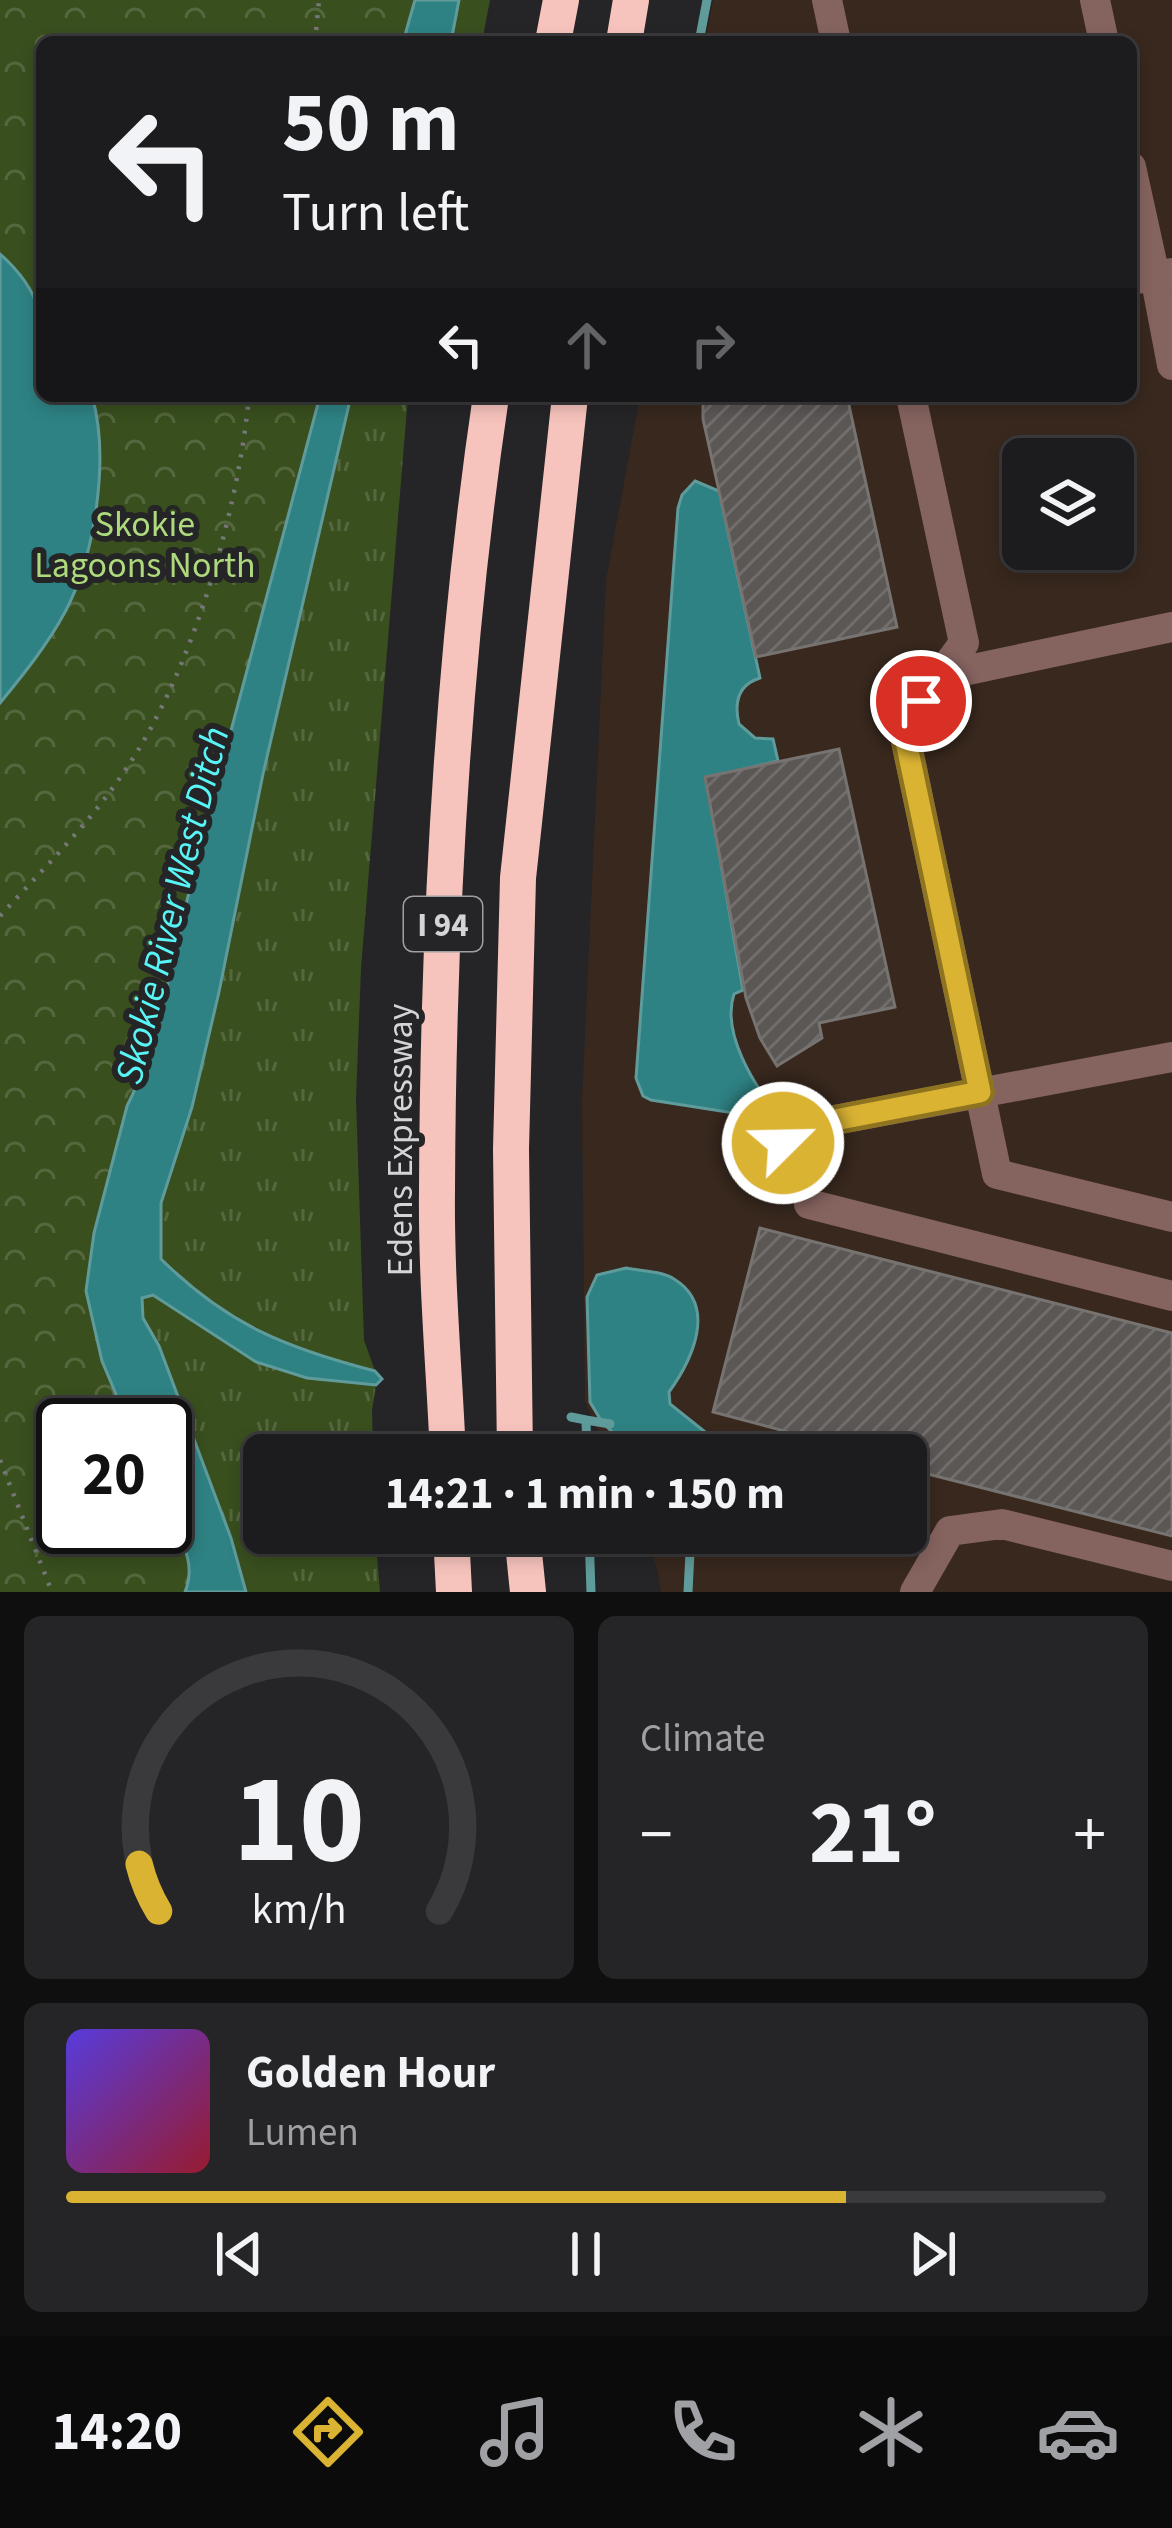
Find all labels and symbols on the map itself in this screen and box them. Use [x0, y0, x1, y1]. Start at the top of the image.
park label: Skokie Lagoons North [34, 499, 256, 591]
pin [870, 650, 972, 752]
water label: Skokie River West Ditch [101, 721, 244, 1090]
road number: I 94 [404, 897, 482, 951]
street label: Edens Expressway [375, 1003, 426, 1276]
position arrow [720, 1080, 846, 1206]
speed limit sign: 20 [36, 1398, 192, 1554]

